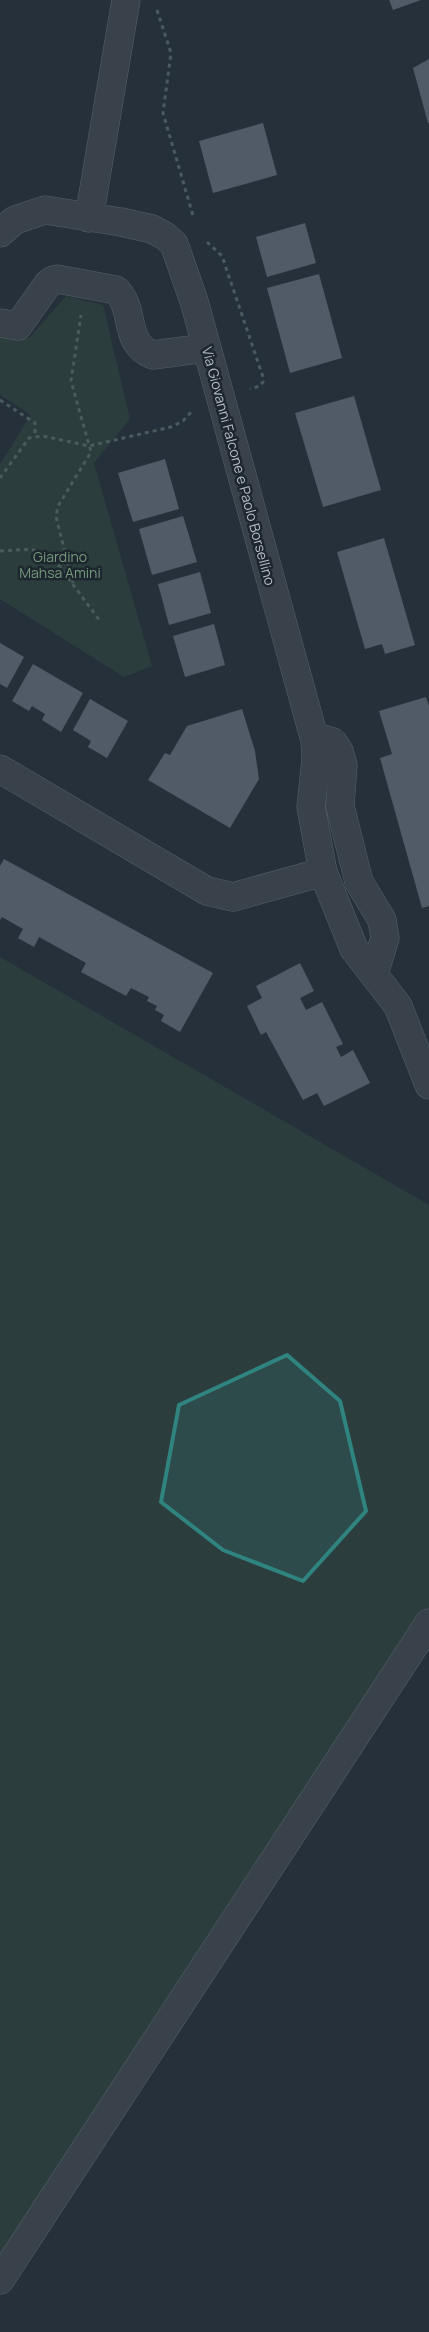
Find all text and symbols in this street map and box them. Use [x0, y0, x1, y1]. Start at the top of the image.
street label: Via Giovanni Falcone e Paolo Borsellino [198, 345, 280, 587]
park label: Giardino Mahsa Amini [19, 547, 101, 582]

